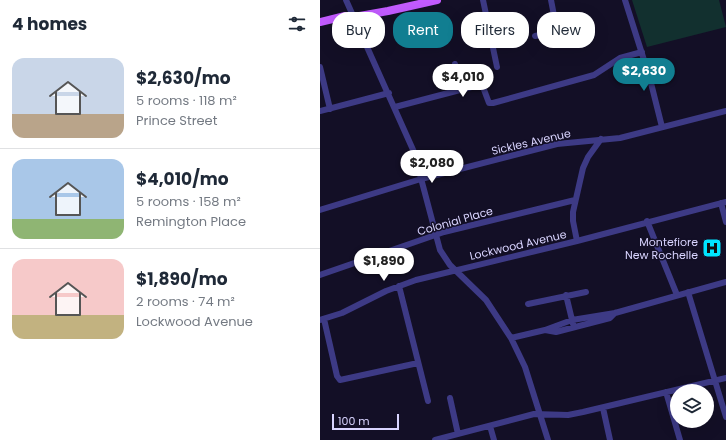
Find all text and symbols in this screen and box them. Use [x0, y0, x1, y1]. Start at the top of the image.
text: 4 homes [12, 12, 87, 36]
chip: Buy [332, 12, 385, 48]
chip: Rent [393, 12, 453, 48]
chip: Filters [461, 12, 529, 48]
chip: New [537, 12, 595, 48]
icon: filters [286, 13, 308, 35]
pin: $2,630 [611, 58, 677, 92]
text: $2,630 [622, 61, 666, 80]
pin: $4,010 [430, 64, 496, 98]
text: $2,630/mo [136, 66, 231, 90]
text: $4,010 [442, 67, 484, 86]
icon: home [44, 74, 92, 122]
text: 5 rooms · 118 m² [136, 91, 237, 110]
text: Prince Street [136, 111, 217, 130]
street label: Sickles Avenue [490, 125, 572, 159]
pin: $2,080 [399, 150, 465, 184]
text: $2,080 [409, 153, 455, 172]
text: $4,010/mo [136, 167, 229, 191]
icon: home [44, 175, 92, 223]
text: 5 rooms · 158 m² [136, 192, 241, 211]
street label: Colonial Place [415, 202, 495, 239]
text: Remington Place [136, 212, 246, 231]
street label: Lockwood Avenue [468, 226, 568, 264]
place label: Montefiore New Rochelle [625, 234, 698, 263]
hospital icon: Montefiore New Rochelle [701, 237, 723, 259]
pin: $1,890 [351, 248, 417, 282]
text: $1,890 [363, 251, 405, 270]
text: $1,890/mo [136, 267, 228, 291]
icon: home [44, 275, 92, 323]
text: 2 rooms · 74 m² [136, 292, 235, 311]
text: Lockwood Avenue [136, 312, 253, 331]
map controls [670, 384, 714, 428]
button: layers [670, 384, 714, 428]
scale bar [332, 412, 399, 431]
text: 100 m [338, 413, 370, 429]

